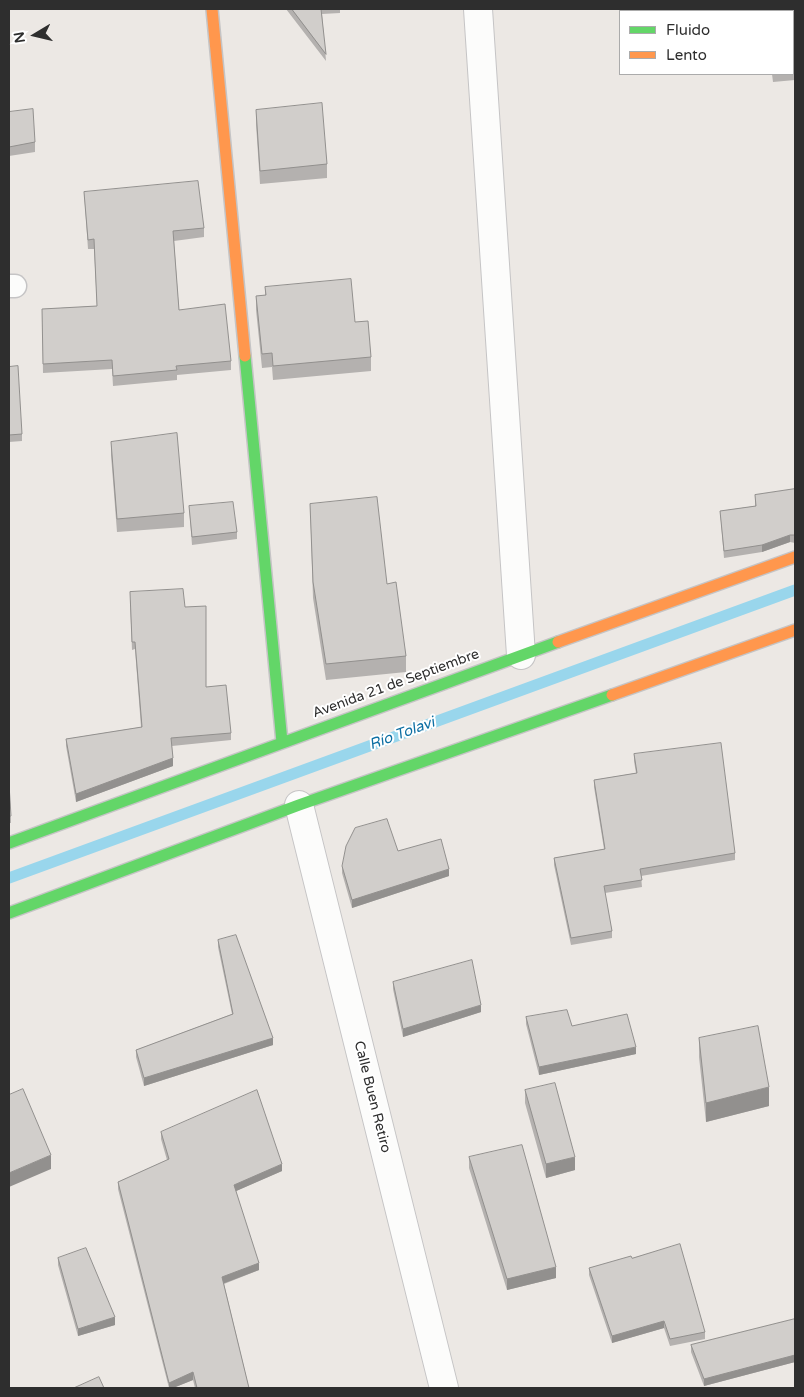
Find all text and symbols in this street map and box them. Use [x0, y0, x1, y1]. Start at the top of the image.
north arrow [10, 10, 60, 60]
legend [619, 10, 794, 75]
text: Fluido [666, 21, 710, 39]
text: N [10, 31, 29, 44]
text: Lento [666, 46, 707, 64]
street label: Avenida 21 de Septiembre [310, 646, 482, 722]
water label: Río Tolavi [367, 714, 437, 754]
street label: Calle Buen Retiro [350, 1039, 394, 1155]

